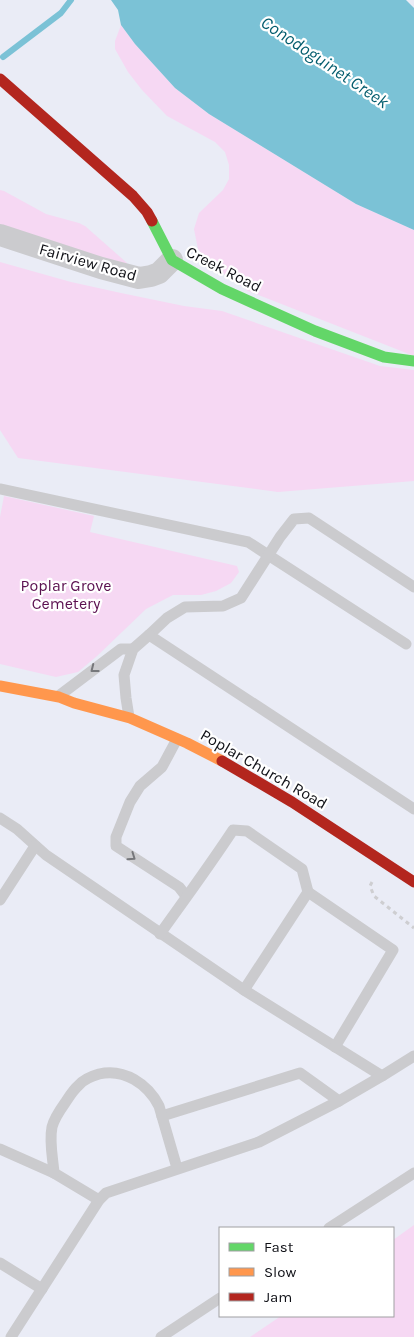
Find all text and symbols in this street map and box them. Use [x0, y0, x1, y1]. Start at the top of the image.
water label: Conodoguinet Creek [257, 11, 394, 113]
street label: Fairview Road [37, 239, 139, 285]
street label: Creek Road [183, 242, 265, 296]
park label: Poplar Grove Cemetery [21, 576, 111, 613]
one-way arrow [91, 663, 100, 671]
street label: Poplar Church Road [197, 725, 331, 813]
one-way arrow [127, 851, 136, 860]
legend [219, 1227, 394, 1317]
text: Fast [264, 1238, 294, 1256]
text: Slow [264, 1263, 296, 1281]
text: Jam [264, 1288, 292, 1306]

